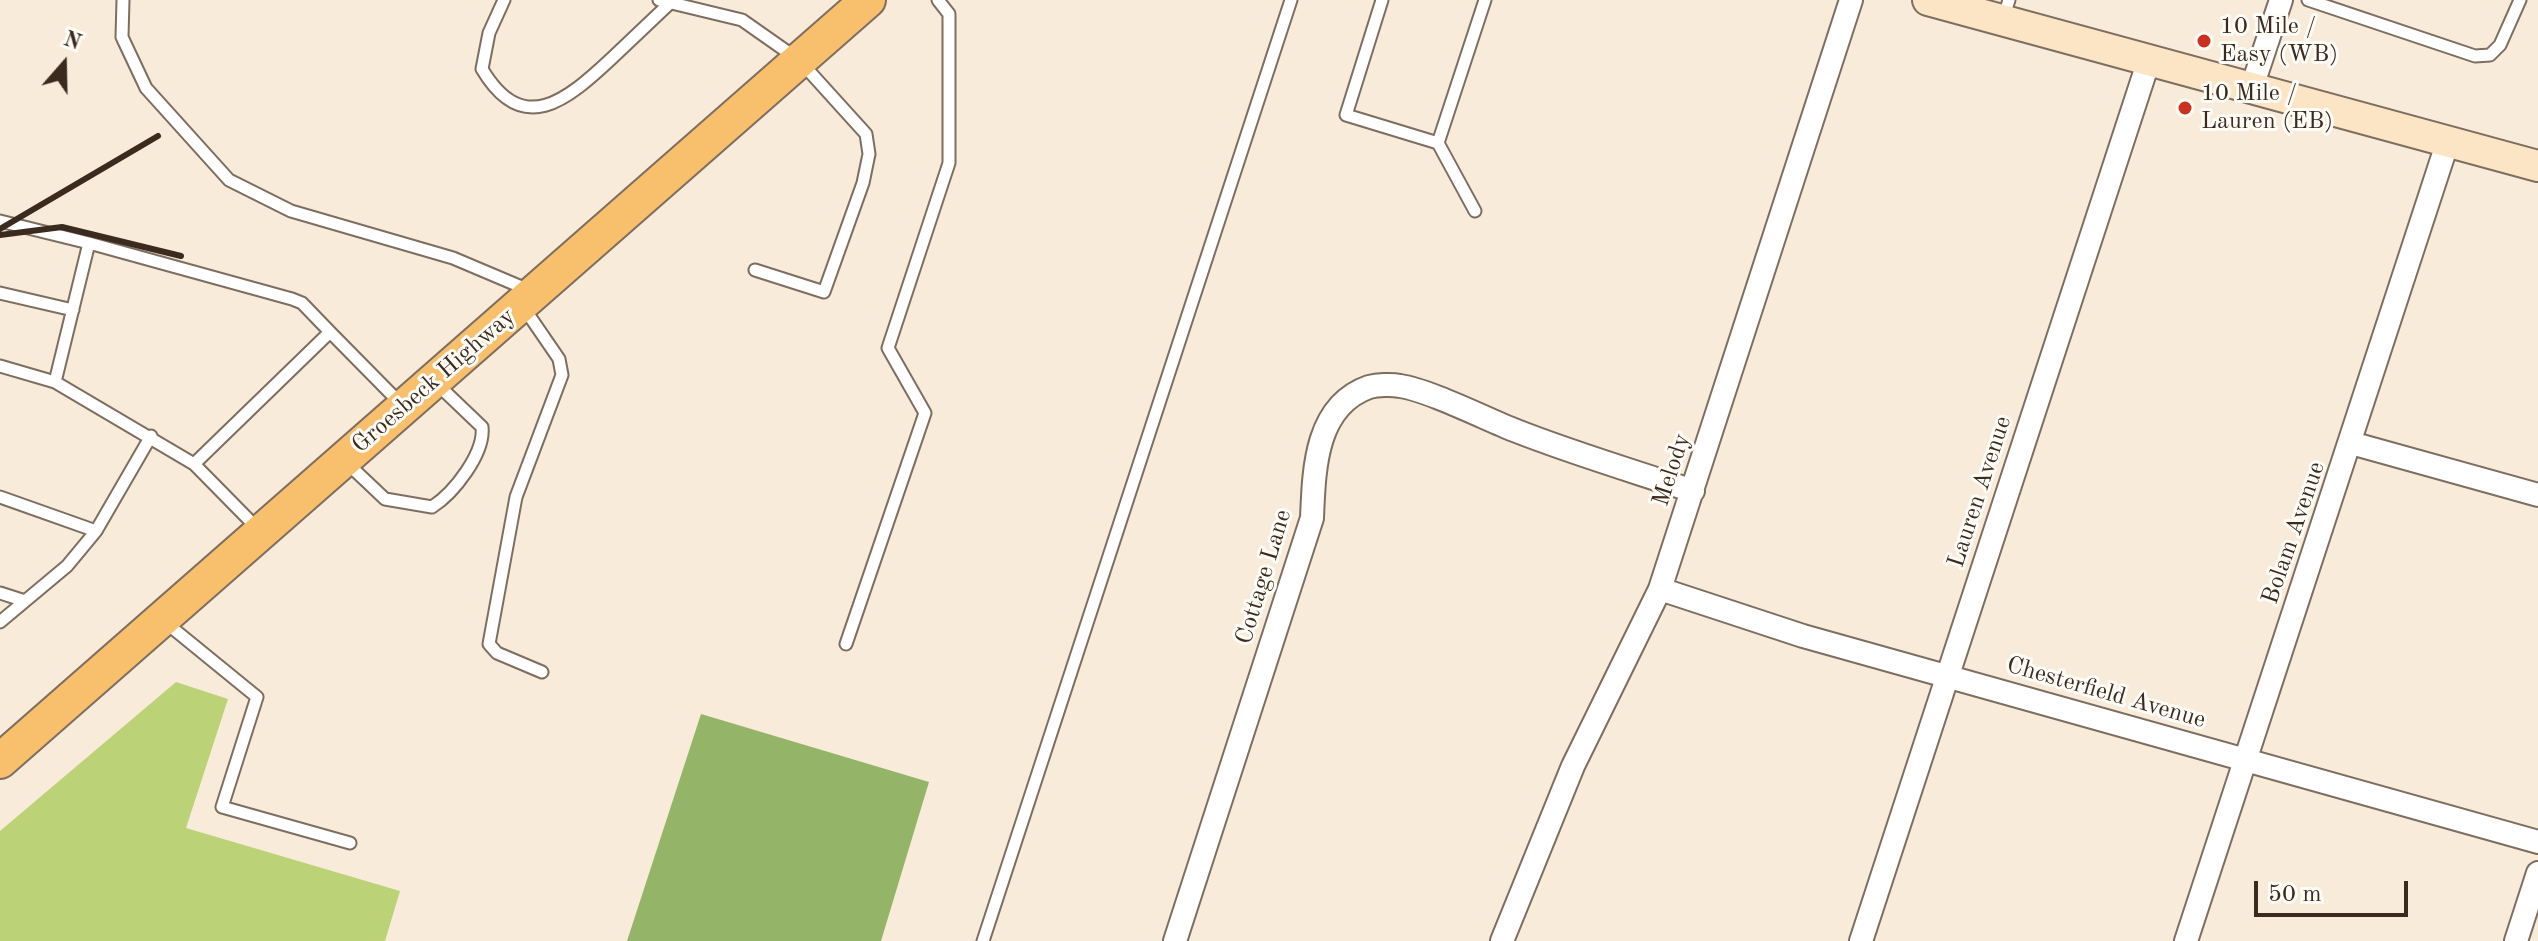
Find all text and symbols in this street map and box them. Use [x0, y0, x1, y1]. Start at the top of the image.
place label: 10 Mile / Easy (WB) [2220, 13, 2338, 69]
north arrow [24, 24, 104, 104]
text: N [61, 28, 84, 55]
marker: 10 Mile / Easy (WB) [2195, 32, 2213, 50]
place label: 10 Mile / Lauren (EB) [2201, 80, 2333, 136]
marker: 10 Mile / Lauren (EB) [2176, 99, 2194, 117]
street label: Groesbeck Highway [346, 302, 522, 460]
street label: Lauren Avenue [1942, 413, 2018, 571]
street label: Melody [1647, 430, 1697, 510]
street label: Bolam Avenue [2256, 458, 2332, 608]
street label: Cottage Lane [1230, 506, 1298, 648]
street label: Chesterfield Avenue [2003, 651, 2209, 735]
scale bar [2258, 865, 2412, 915]
text: 50 m [2268, 883, 2322, 907]

